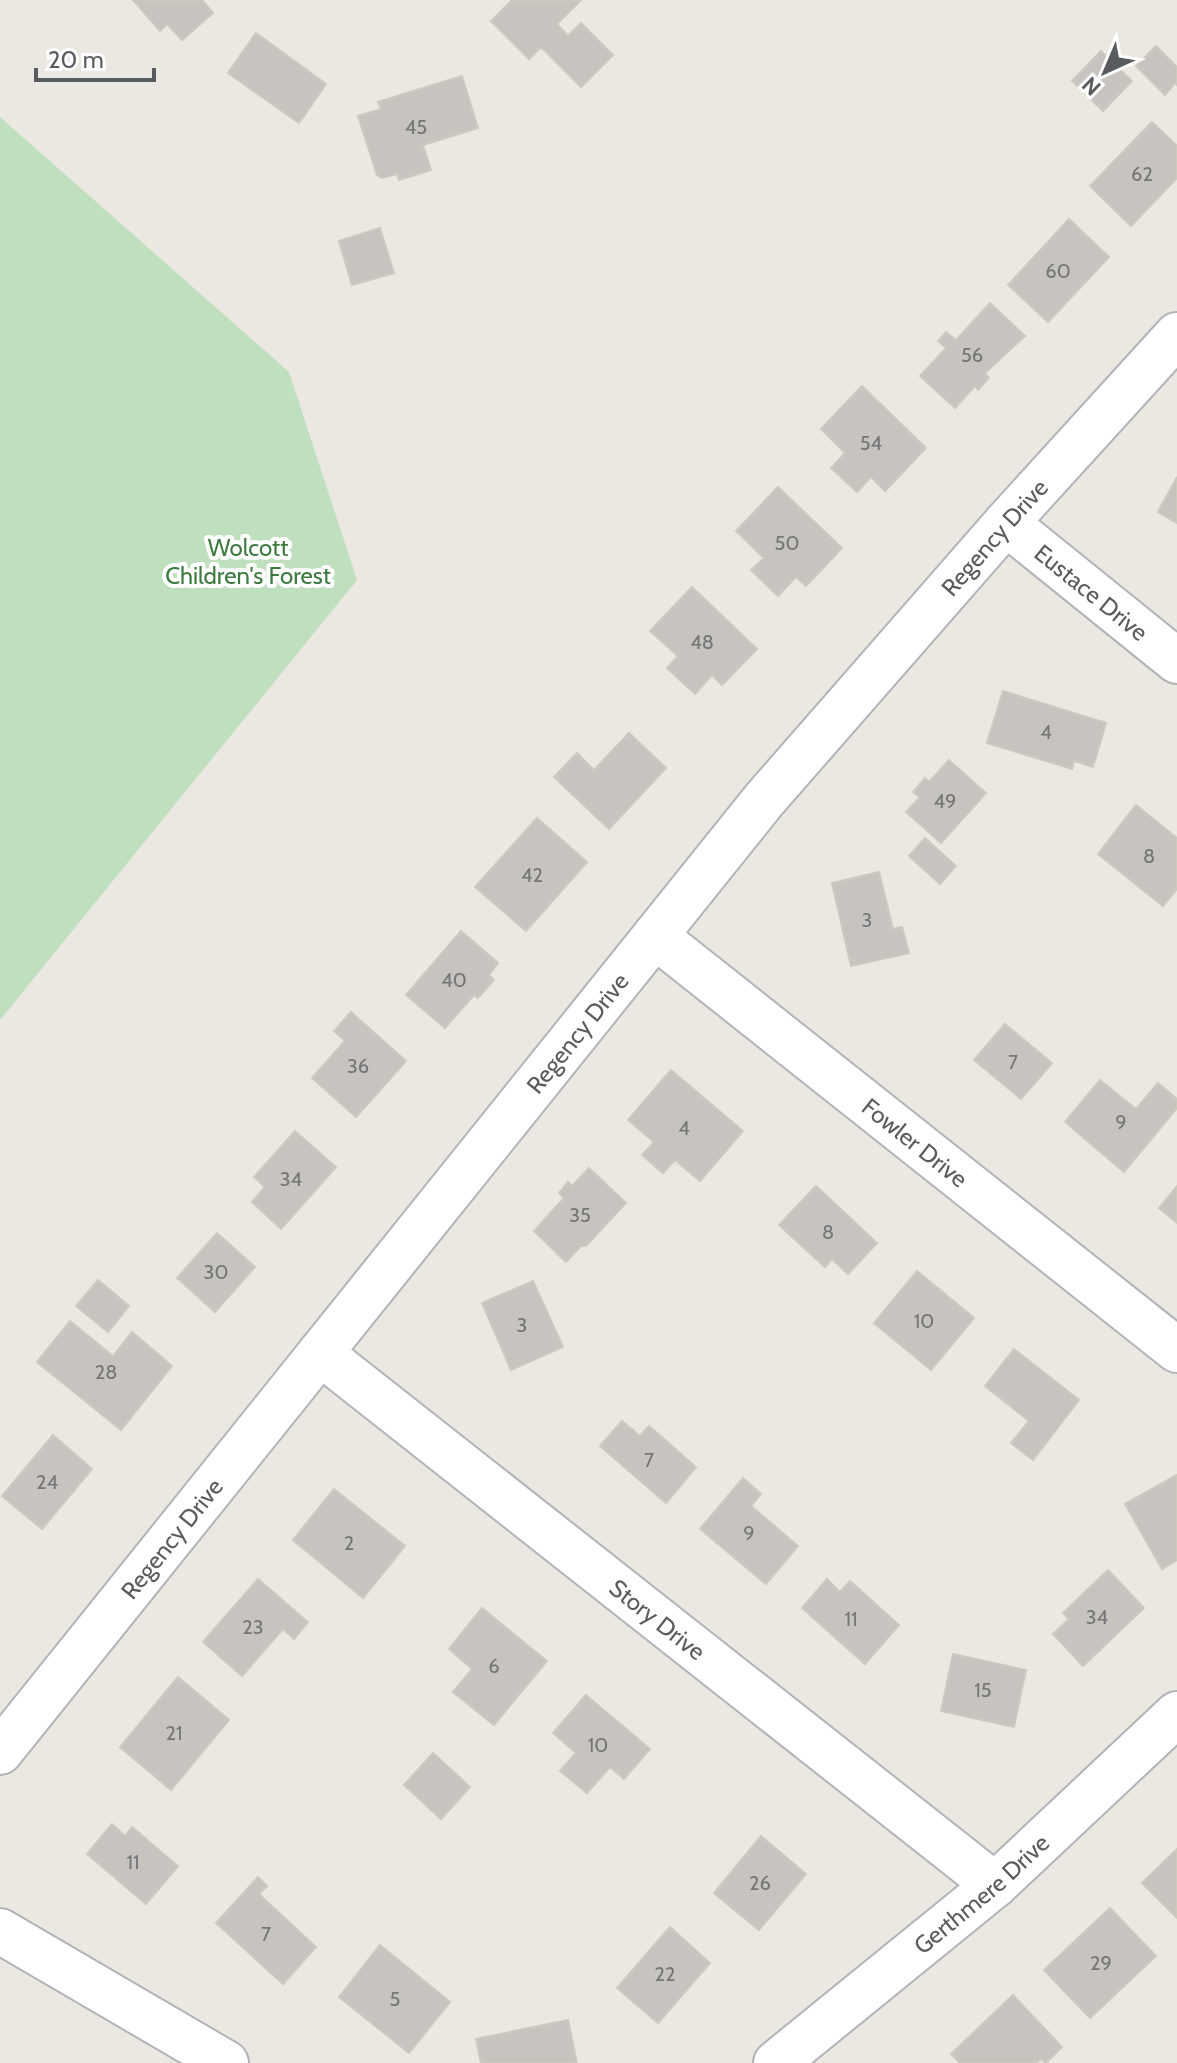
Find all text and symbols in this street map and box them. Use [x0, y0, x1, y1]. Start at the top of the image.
scale bar [36, 32, 154, 82]
north arrow [1065, 32, 1145, 112]
text: 20 m [48, 45, 104, 74]
text: N [1076, 71, 1106, 101]
house number: 45 [405, 115, 427, 139]
house number: 62 [1131, 162, 1153, 186]
house number: 60 [1045, 259, 1071, 283]
house number: 56 [961, 343, 983, 367]
house number: 54 [860, 431, 883, 455]
street label: Regency Drive [935, 473, 1054, 602]
house number: 50 [775, 531, 799, 555]
park label: Wolcott Children's Forest [165, 533, 331, 590]
street label: Eustace Drive [1029, 538, 1154, 646]
house number: 48 [690, 630, 714, 654]
house number: 4 [1040, 720, 1052, 744]
house number: 49 [934, 789, 956, 813]
house number: 8 [1143, 844, 1155, 868]
house number: 42 [521, 863, 543, 887]
house number: 3 [862, 908, 872, 932]
street label: Regency Drive [520, 967, 634, 1099]
house number: 40 [441, 968, 467, 992]
house number: 7 [1008, 1050, 1018, 1074]
house number: 36 [347, 1054, 369, 1078]
street label: Fowler Drive [856, 1092, 974, 1193]
house number: 9 [1115, 1110, 1127, 1134]
house number: 4 [678, 1116, 690, 1140]
house number: 34 [280, 1167, 303, 1191]
house number: 35 [569, 1203, 591, 1227]
house number: 8 [822, 1220, 834, 1244]
house number: 30 [204, 1260, 228, 1284]
house number: 10 [914, 1309, 934, 1333]
house number: 3 [517, 1313, 527, 1337]
house number: 28 [95, 1360, 117, 1384]
house number: 7 [644, 1448, 654, 1472]
house number: 24 [36, 1470, 58, 1494]
street label: Regency Drive [114, 1472, 229, 1604]
house number: 9 [743, 1521, 755, 1545]
house number: 2 [344, 1531, 354, 1555]
street label: Story Drive [604, 1573, 711, 1666]
house number: 34 [1086, 1605, 1109, 1629]
house number: 11 [844, 1607, 858, 1631]
house number: 23 [242, 1615, 264, 1639]
house number: 6 [488, 1654, 500, 1678]
house number: 15 [974, 1678, 992, 1702]
house number: 21 [166, 1721, 183, 1745]
house number: 10 [588, 1733, 608, 1757]
street label: Gerthmere Drive [908, 1828, 1055, 1960]
house number: 11 [126, 1850, 140, 1874]
house number: 26 [749, 1871, 771, 1895]
house number: 7 [261, 1922, 271, 1946]
house number: 29 [1090, 1951, 1112, 1975]
house number: 22 [655, 1962, 675, 1986]
house number: 5 [390, 1987, 400, 2011]

